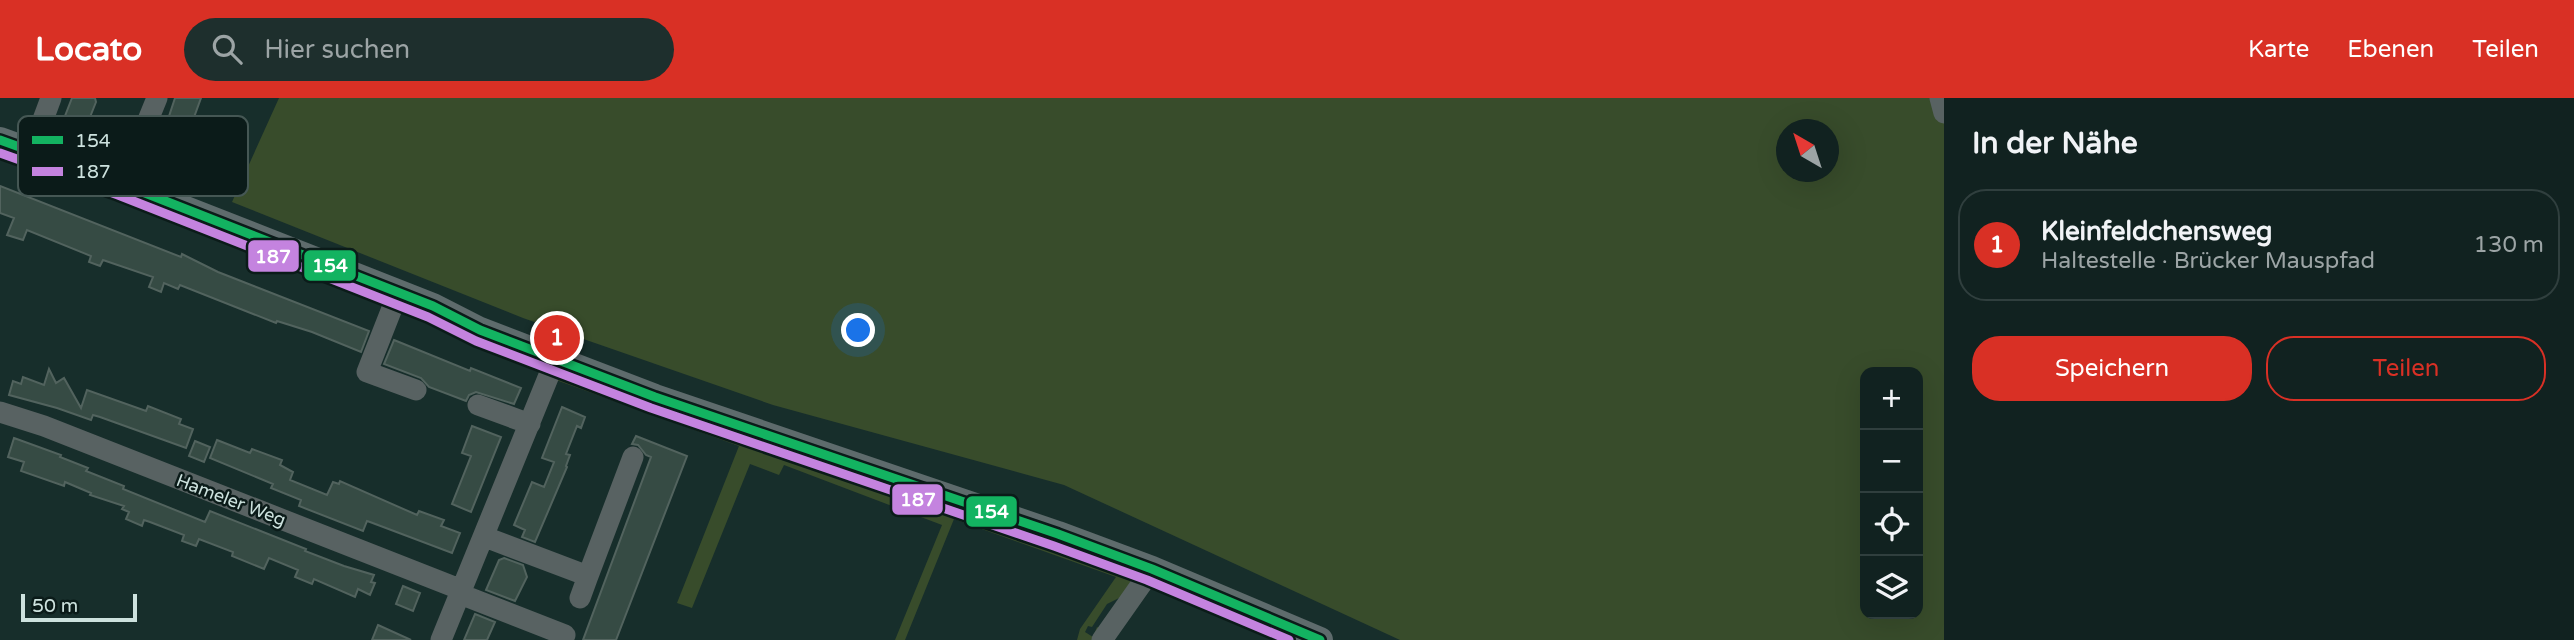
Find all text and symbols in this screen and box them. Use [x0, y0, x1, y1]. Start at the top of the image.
search box [184, 18, 674, 81]
text: Locato [35, 30, 142, 69]
icon: search [208, 30, 246, 68]
text: Hier suchen [264, 34, 410, 65]
text: Karte [2248, 35, 2309, 64]
text: Ebenen [2347, 35, 2434, 64]
text: Teilen [2472, 35, 2539, 64]
legend [18, 116, 248, 196]
north arrow [1776, 119, 1839, 182]
text: In der Nähe [1972, 125, 2138, 162]
text: 154 [75, 130, 111, 152]
text: 187 [75, 161, 111, 183]
text: Kleinfeldchensweg [2041, 216, 2273, 247]
text: 1 [1990, 231, 2004, 259]
text: 130 m [2474, 231, 2544, 259]
line badge: 187 [247, 239, 300, 273]
text: 187 [255, 246, 291, 268]
text: Haltestelle · Brücker Mauspfad [2041, 247, 2375, 275]
line badge: 154 [303, 249, 357, 282]
text: 154 [312, 255, 348, 277]
pin: 1 [534, 312, 580, 364]
your location [841, 313, 875, 347]
button: Speichern [1972, 336, 2252, 401]
button: Teilen [2266, 336, 2546, 401]
map controls [1860, 367, 1923, 619]
button: + [1860, 367, 1923, 430]
button: − [1860, 430, 1923, 493]
street label: Hameler Weg [173, 469, 289, 531]
line badge: 187 [891, 483, 944, 516]
text: 187 [900, 489, 936, 511]
button: locate [1860, 493, 1923, 556]
line badge: 154 [965, 495, 1018, 528]
text: 154 [973, 501, 1009, 523]
button: layers [1860, 556, 1923, 619]
scale bar [21, 591, 136, 623]
text: 50 m [32, 595, 78, 617]

